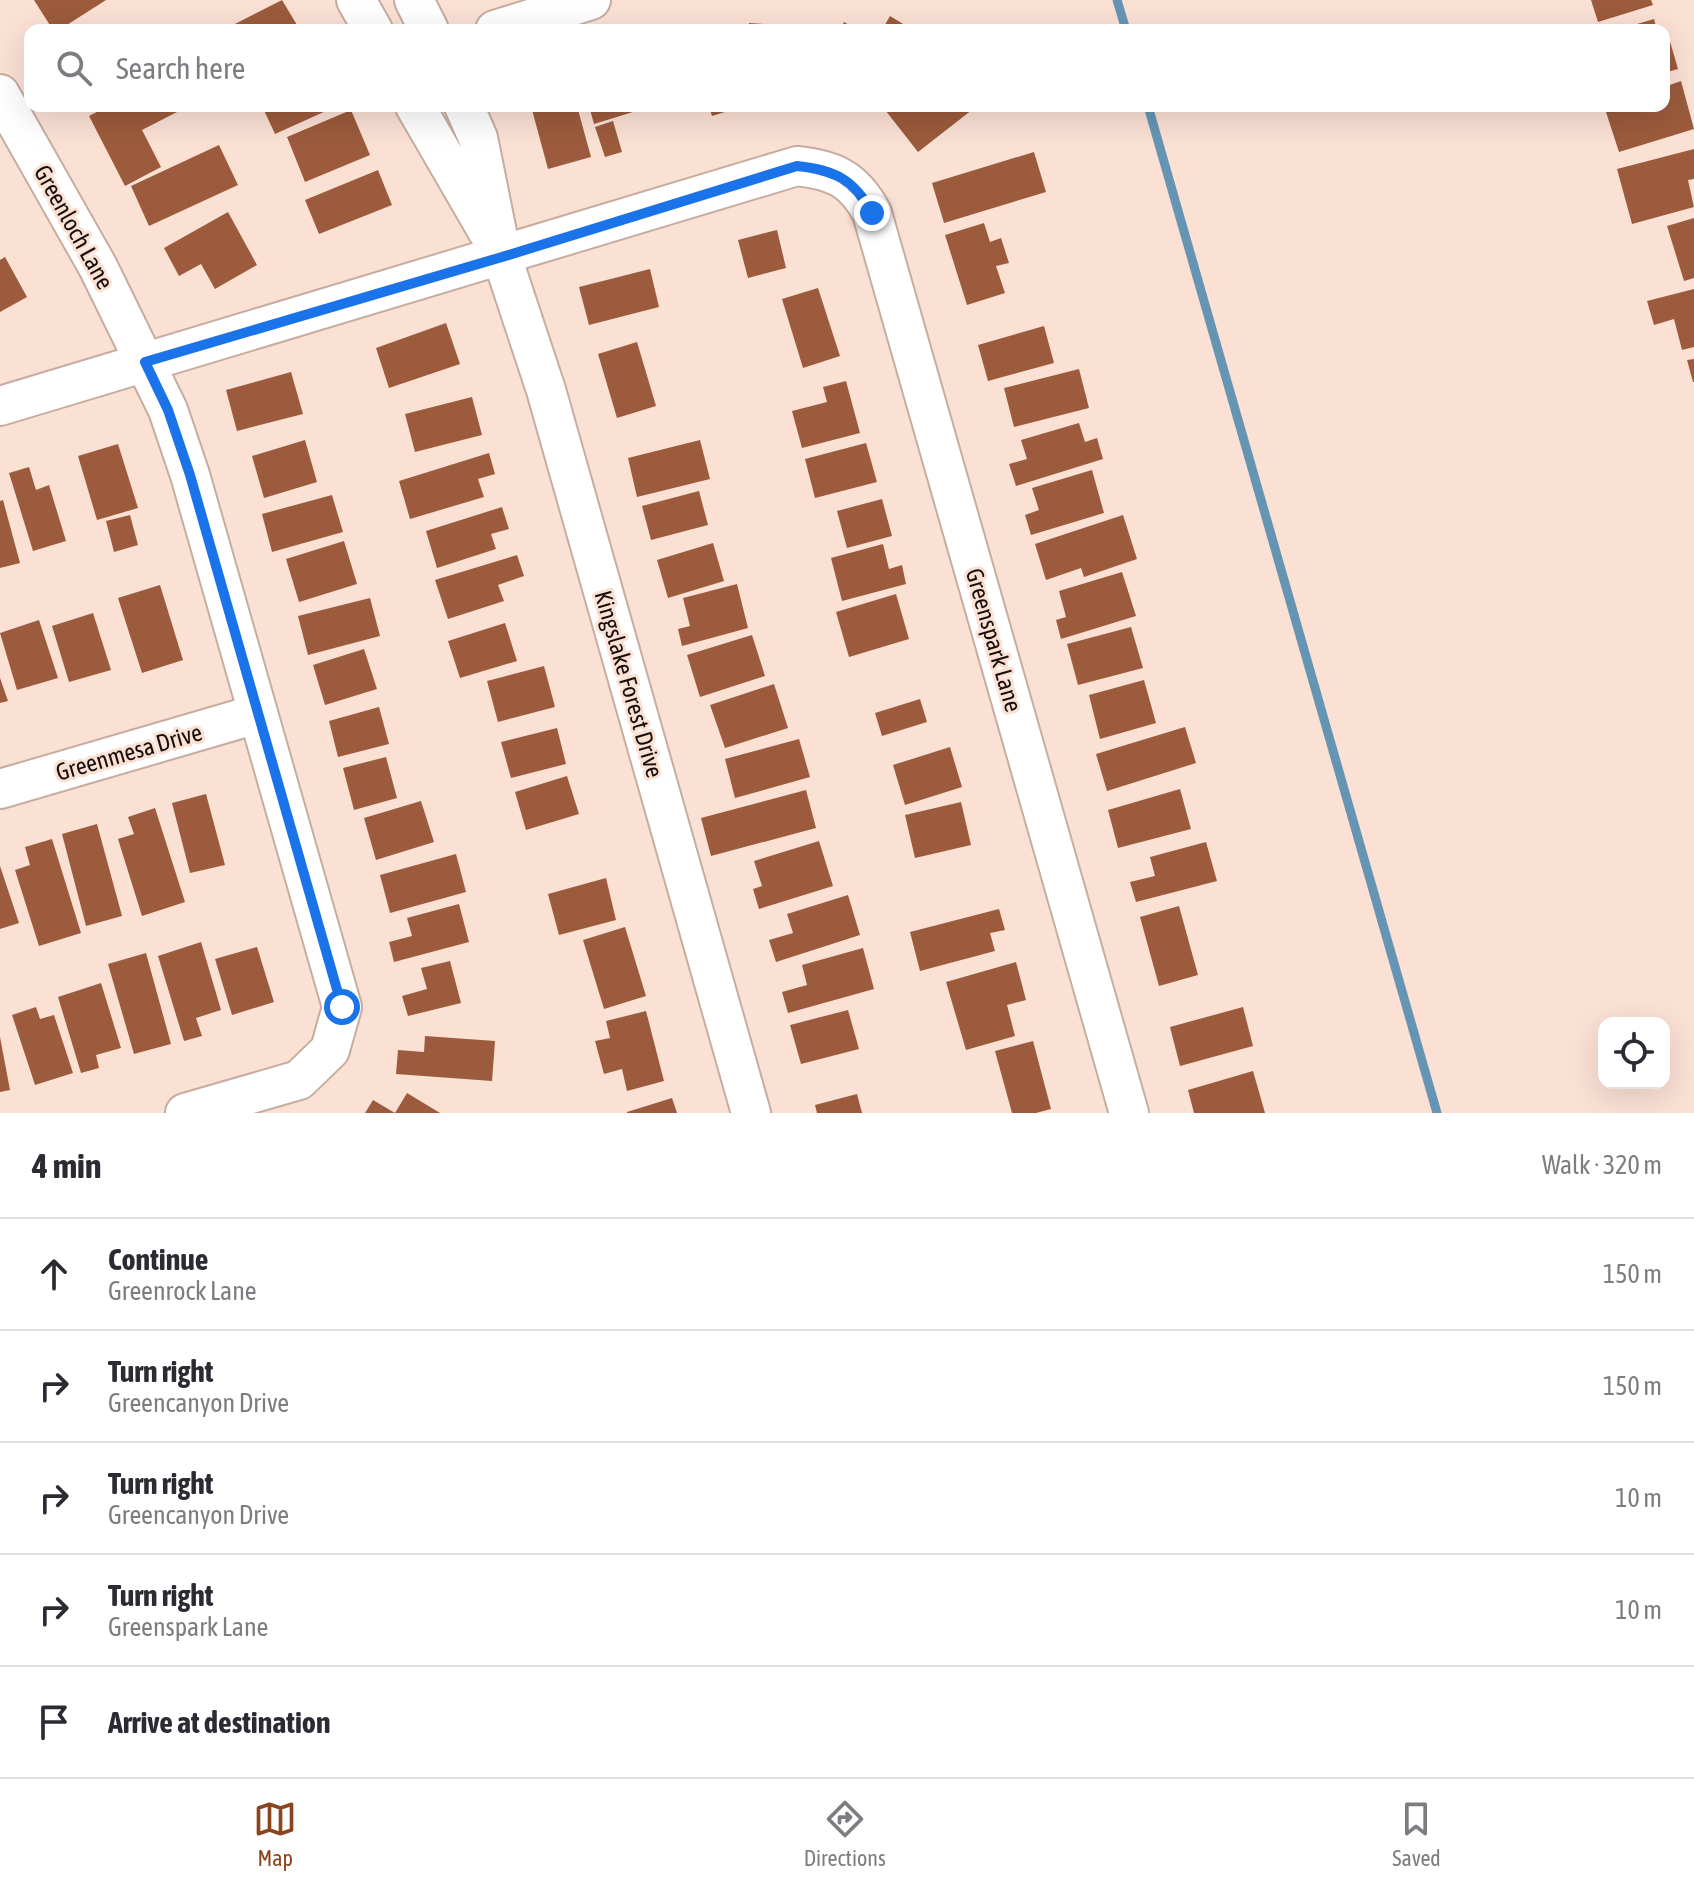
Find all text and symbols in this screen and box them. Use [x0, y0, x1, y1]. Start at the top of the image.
search box [24, 24, 1670, 112]
icon: search [52, 46, 96, 90]
text: Search here [116, 51, 245, 85]
street label: Greenloch Lane [29, 160, 119, 294]
route end [854, 195, 890, 231]
street label: Greenspark Lane [961, 565, 1027, 715]
street label: Kingslake Forest Drive [589, 587, 669, 781]
street label: Greenmesa Drive [53, 718, 205, 786]
route start [324, 989, 360, 1025]
map controls [1598, 1017, 1670, 1089]
button: locate [1598, 1017, 1670, 1089]
text: 4 min [32, 1146, 101, 1185]
text: Walk · 320 m [1542, 1150, 1662, 1180]
text: Continue [108, 1242, 208, 1276]
icon: ahead [32, 1252, 76, 1296]
text: 150 m [1603, 1259, 1662, 1289]
text: Greenrock Lane [108, 1276, 257, 1306]
text: Turn right [108, 1354, 214, 1388]
icon: right [32, 1364, 76, 1408]
text: 150 m [1603, 1371, 1662, 1401]
text: Greencanyon Drive [108, 1388, 289, 1418]
text: Turn right [108, 1466, 214, 1500]
icon: right [32, 1476, 76, 1520]
text: 10 m [1615, 1483, 1662, 1513]
text: Greencanyon Drive [108, 1500, 289, 1530]
text: Turn right [108, 1578, 214, 1612]
icon: right [32, 1588, 76, 1632]
text: 10 m [1615, 1595, 1662, 1625]
text: Greenspark Lane [108, 1612, 268, 1642]
icon: arrive [32, 1700, 76, 1744]
text: Arrive at destination [108, 1705, 330, 1739]
tab: Map [253, 1797, 297, 1871]
tab: Directions [804, 1797, 886, 1871]
tab: Saved [1392, 1797, 1441, 1871]

